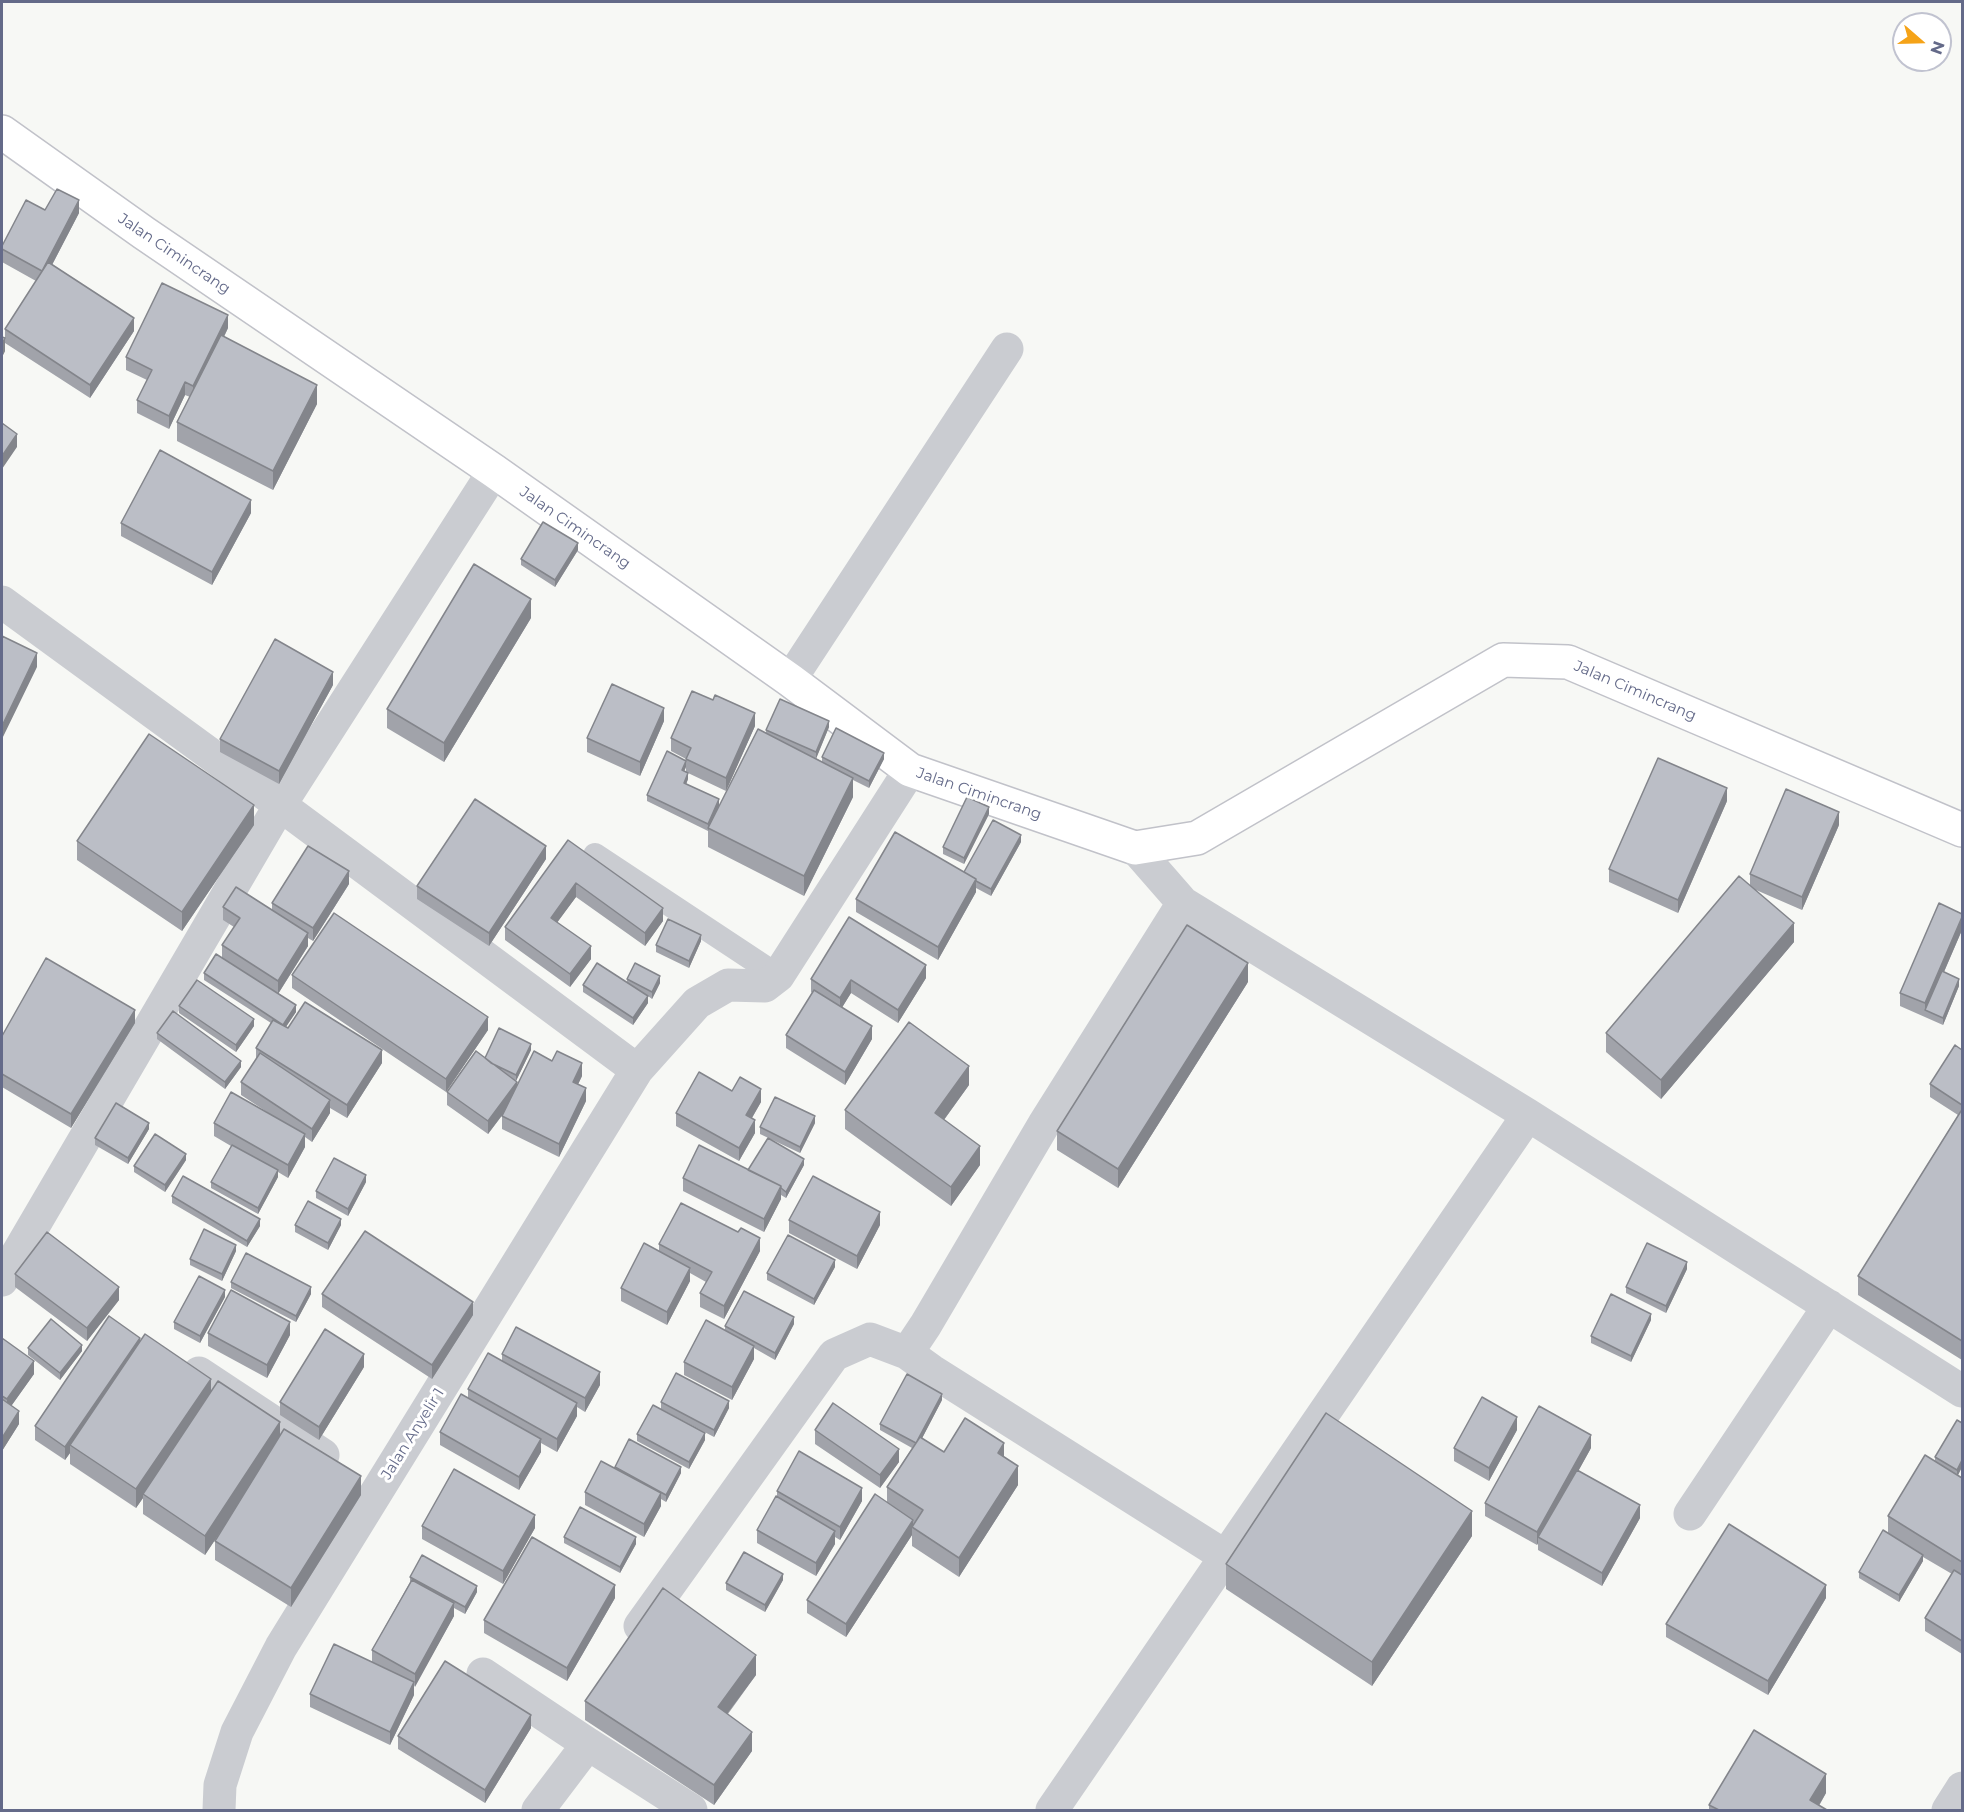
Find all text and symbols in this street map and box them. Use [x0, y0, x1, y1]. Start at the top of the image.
north arrow [1892, 12, 1952, 72]
text: N [1926, 38, 1949, 57]
street label: Jalan Cimincrang [115, 210, 233, 298]
street label: Jalan Cimincrang [516, 483, 634, 573]
street label: Jalan Cimincrang [1571, 657, 1699, 725]
street label: Jalan Cimincrang [914, 764, 1044, 824]
street label: Jalan Anyelir 1 [378, 1385, 448, 1483]

